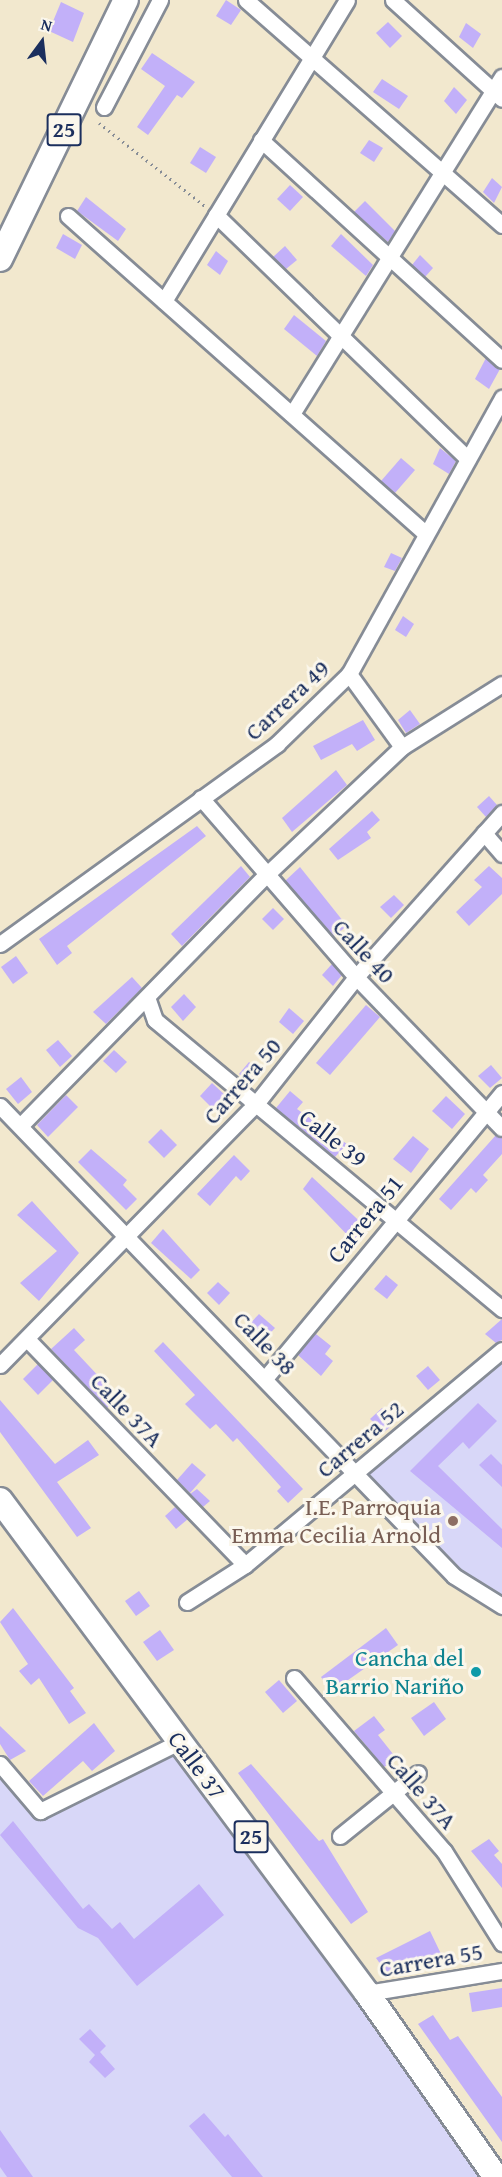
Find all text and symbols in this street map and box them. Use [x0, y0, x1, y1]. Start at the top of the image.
north arrow [12, 12, 72, 72]
text: N [38, 12, 55, 38]
road number: 25 [46, 111, 82, 149]
street label: Carrera 49 [239, 654, 335, 746]
street label: Calle 40 [327, 913, 401, 989]
street label: Carrera 50 [197, 1032, 287, 1130]
street label: Calle 39 [294, 1103, 372, 1173]
street label: Carrera 51 [321, 1169, 409, 1269]
street label: Calle 38 [228, 1305, 302, 1381]
street label: Calle 37A [85, 1367, 169, 1453]
street label: Carrera 52 [311, 1394, 409, 1484]
place label: I.E. Parroquia Emma Cecilia Arnold [232, 1493, 441, 1549]
marker: I.E. Parroquia Emma Cecilia Arnold [446, 1514, 460, 1528]
place label: Cancha del Barrio Nariño [326, 1644, 464, 1700]
marker: Cancha del Barrio Nariño [469, 1665, 483, 1679]
street label: Calle 37 [162, 1725, 232, 1805]
street label: Calle 37A [381, 1747, 463, 1835]
road number: 25 [233, 1818, 269, 1856]
street label: Carrera 55 [377, 1937, 485, 1983]

